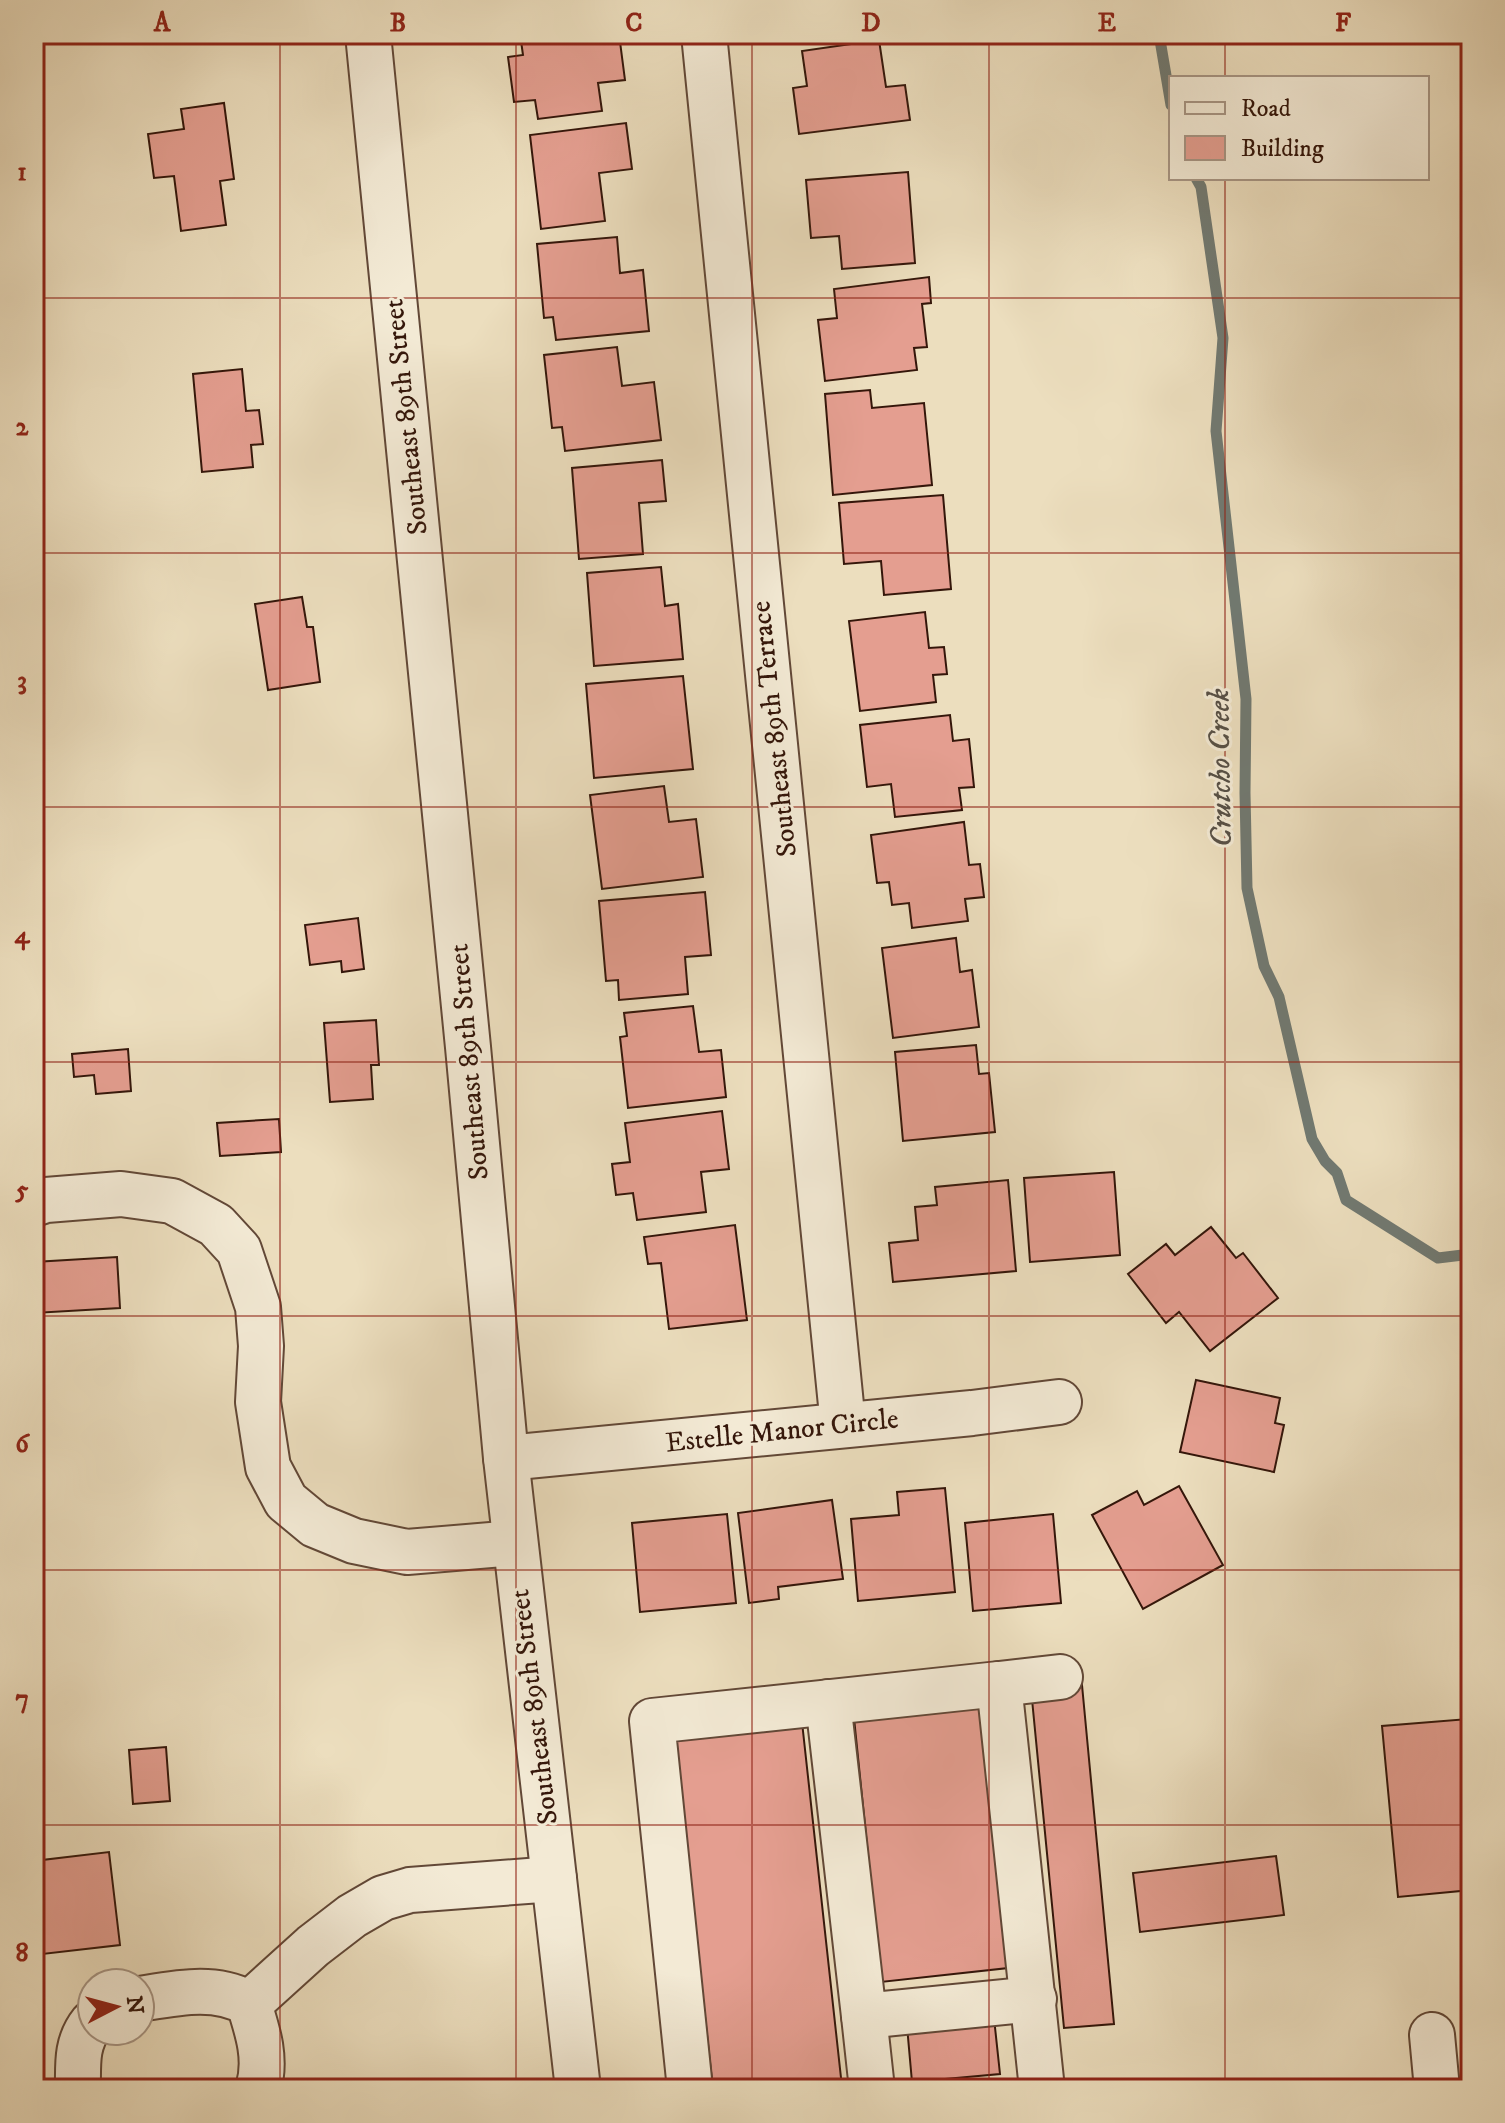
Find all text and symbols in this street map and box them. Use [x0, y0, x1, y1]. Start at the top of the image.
text: A [153, 7, 172, 40]
text: B [390, 7, 406, 40]
text: C [625, 7, 643, 40]
text: D [861, 7, 881, 40]
text: E [1098, 7, 1116, 40]
text: F [1335, 7, 1352, 40]
legend [1169, 76, 1429, 180]
text: Road [1241, 94, 1291, 124]
text: Building [1241, 134, 1324, 164]
text: 1 [17, 156, 27, 189]
street label: Southeast 89th Street [376, 297, 436, 537]
text: 2 [16, 411, 30, 444]
street label: Southeast 89th Terrace [743, 599, 805, 859]
text: 3 [17, 665, 27, 698]
water label: Crutcho Creek [1201, 688, 1241, 848]
text: 4 [15, 919, 31, 952]
street label: Southeast 89th Street [441, 942, 497, 1182]
text: 5 [15, 1174, 29, 1207]
street label: Estelle Manor Circle [664, 1401, 900, 1461]
text: 6 [15, 1428, 30, 1461]
street label: Southeast 89th Street [502, 1587, 566, 1827]
text: 7 [15, 1683, 29, 1716]
text: 8 [15, 1937, 29, 1970]
north arrow [76, 1967, 156, 2047]
text: N [120, 1995, 149, 2015]

